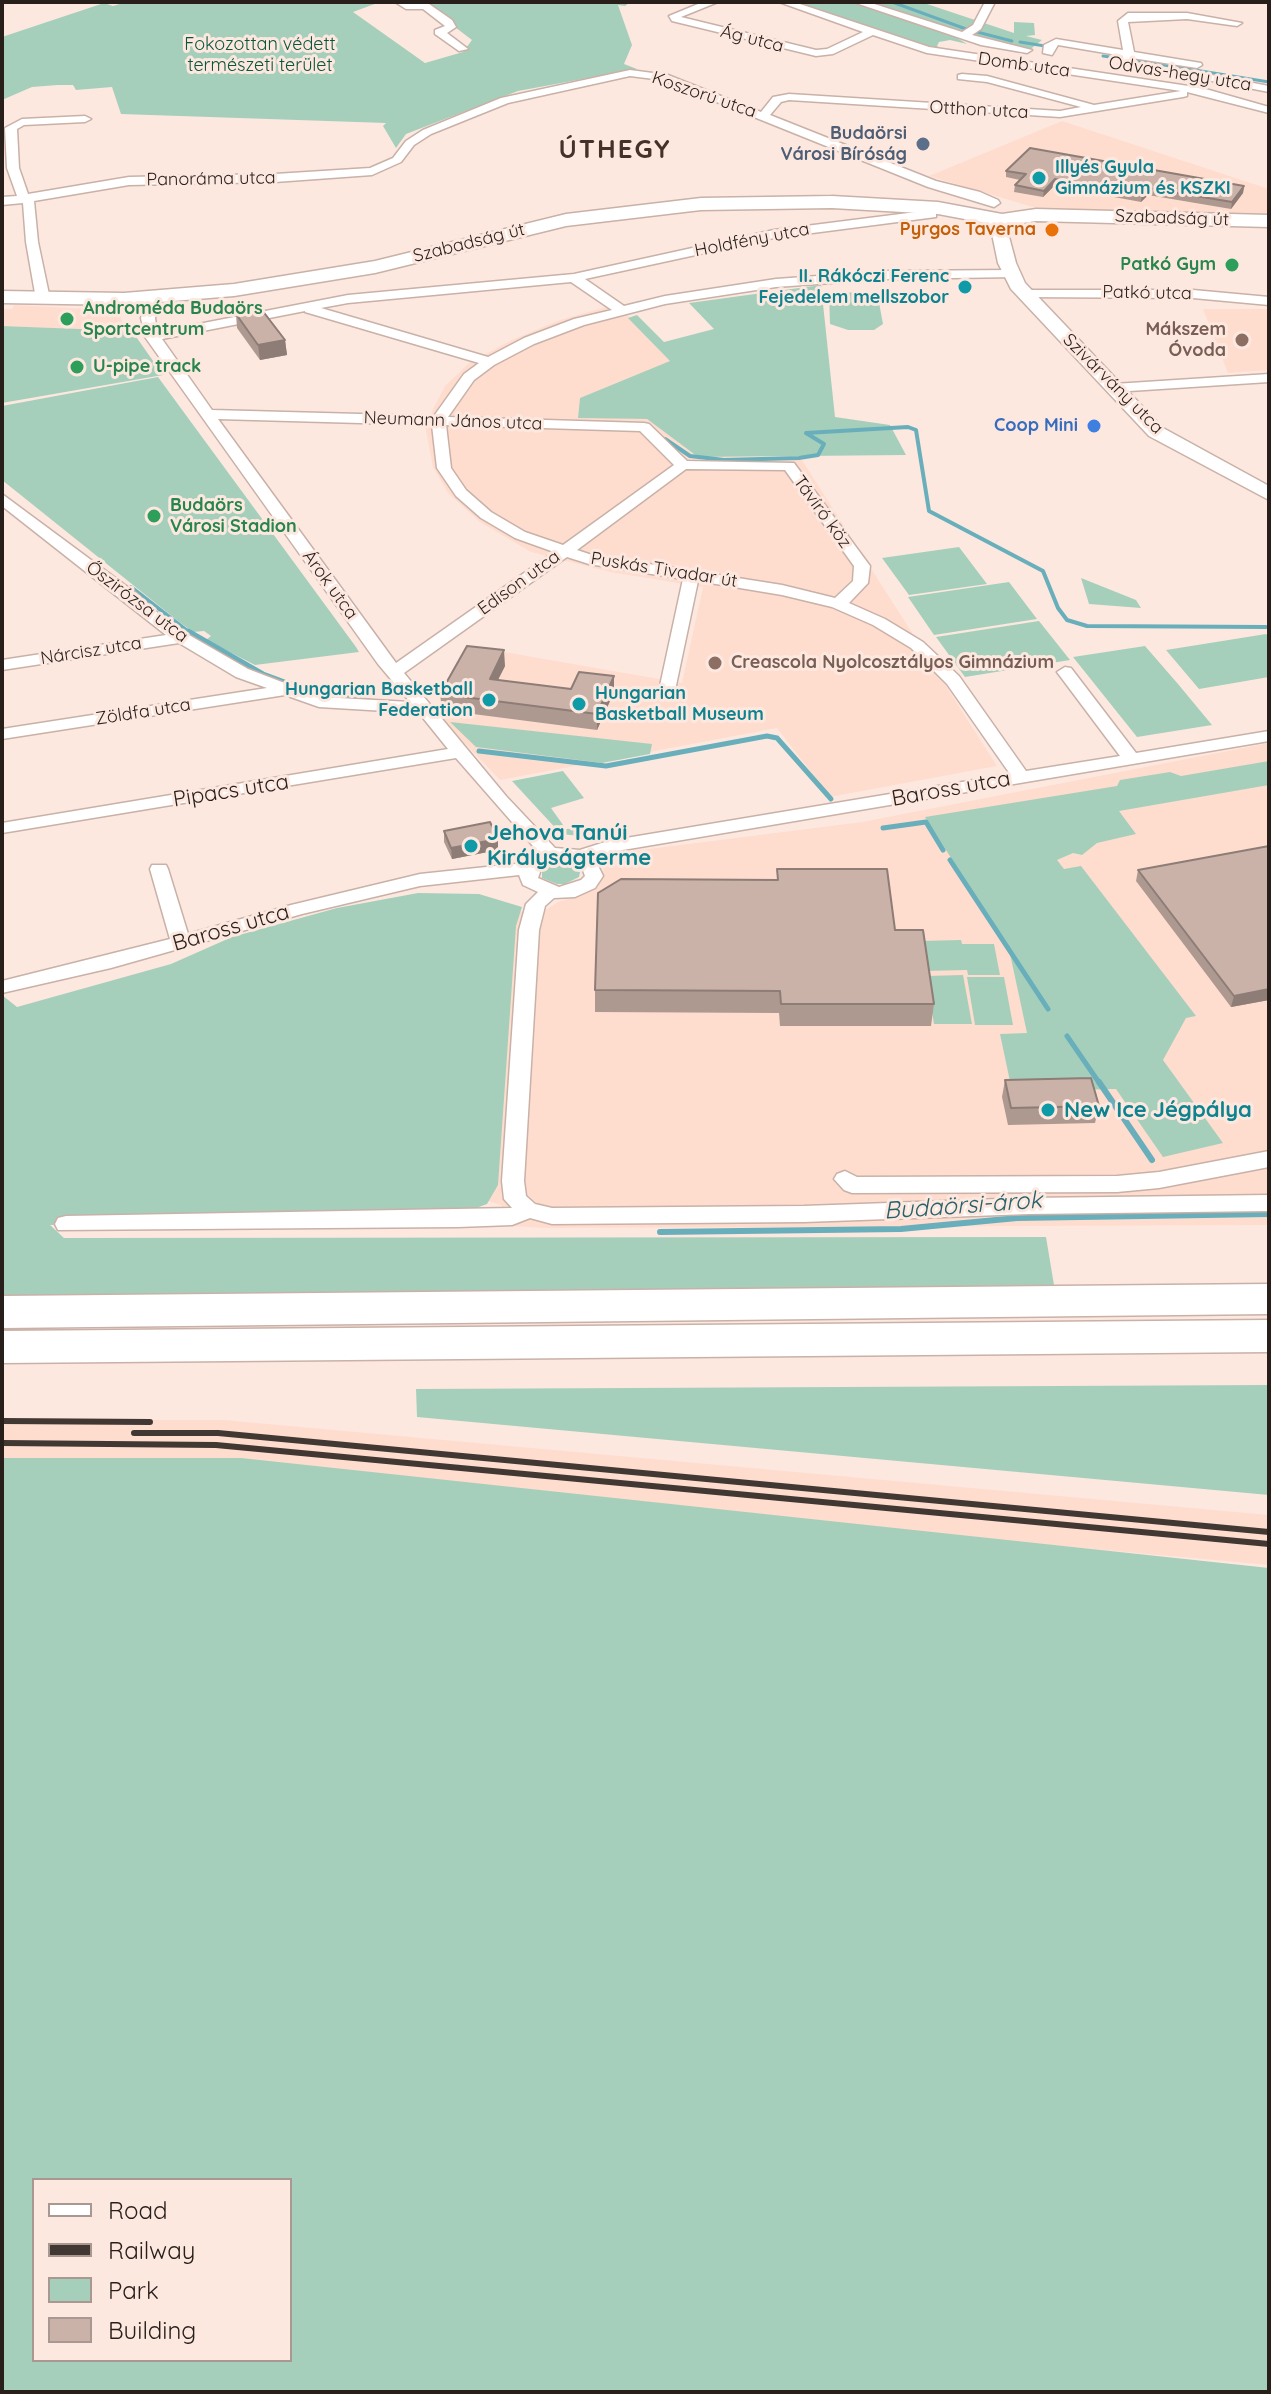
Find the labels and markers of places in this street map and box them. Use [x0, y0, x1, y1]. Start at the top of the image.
place label: Budaörsi Városi Bíróság [780, 123, 907, 166]
marker: Budaörsi Városi Bíróság [914, 135, 932, 153]
place label: Illyés Gyula Gimnázium és KSZKI [1055, 157, 1231, 200]
marker: Illyés Gyula Gimnázium és KSZKI [1030, 169, 1048, 187]
place label: Pyrgos Taverna [900, 219, 1036, 241]
marker: Pyrgos Taverna [1043, 221, 1061, 239]
place label: Patkó Gym [1120, 254, 1216, 276]
marker: Patkó Gym [1223, 256, 1241, 274]
place label: II. Rákóczi Ferenc Fejedelem mellszobor [758, 266, 949, 308]
marker: II. Rákóczi Ferenc Fejedelem mellszobor [956, 278, 974, 296]
place label: Androméda Budaörs Sportcentrum [83, 298, 263, 340]
marker: Androméda Budaörs Sportcentrum [58, 310, 76, 328]
place label: Mákszem Óvoda [1145, 319, 1226, 362]
marker: Mákszem Óvoda [1233, 331, 1251, 349]
place label: U-pipe track [93, 356, 201, 378]
marker: U-pipe track [68, 358, 86, 376]
place label: Coop Mini [994, 415, 1078, 437]
marker: Coop Mini [1085, 417, 1103, 435]
place label: Budaörs Városi Stadion [170, 495, 297, 538]
marker: Budaörs Városi Stadion [145, 507, 163, 525]
place label: Creascola Nyolcosztályos Gimnázium [731, 652, 1054, 674]
marker: Creascola Nyolcosztályos Gimnázium [706, 654, 724, 672]
place label: Hungarian Basketball Federation [285, 679, 473, 722]
place label: Hungarian Basketball Museum [595, 683, 764, 726]
marker: Hungarian Basketball Federation [480, 691, 498, 709]
marker: Hungarian Basketball Museum [570, 695, 588, 713]
place label: Jehova Tanúi Királyságterme [487, 820, 651, 872]
marker: Jehova Tanúi Királyságterme [462, 837, 480, 855]
place label: New Ice Jégpálya [1064, 1097, 1252, 1123]
marker: New Ice Jégpálya [1039, 1101, 1057, 1119]

